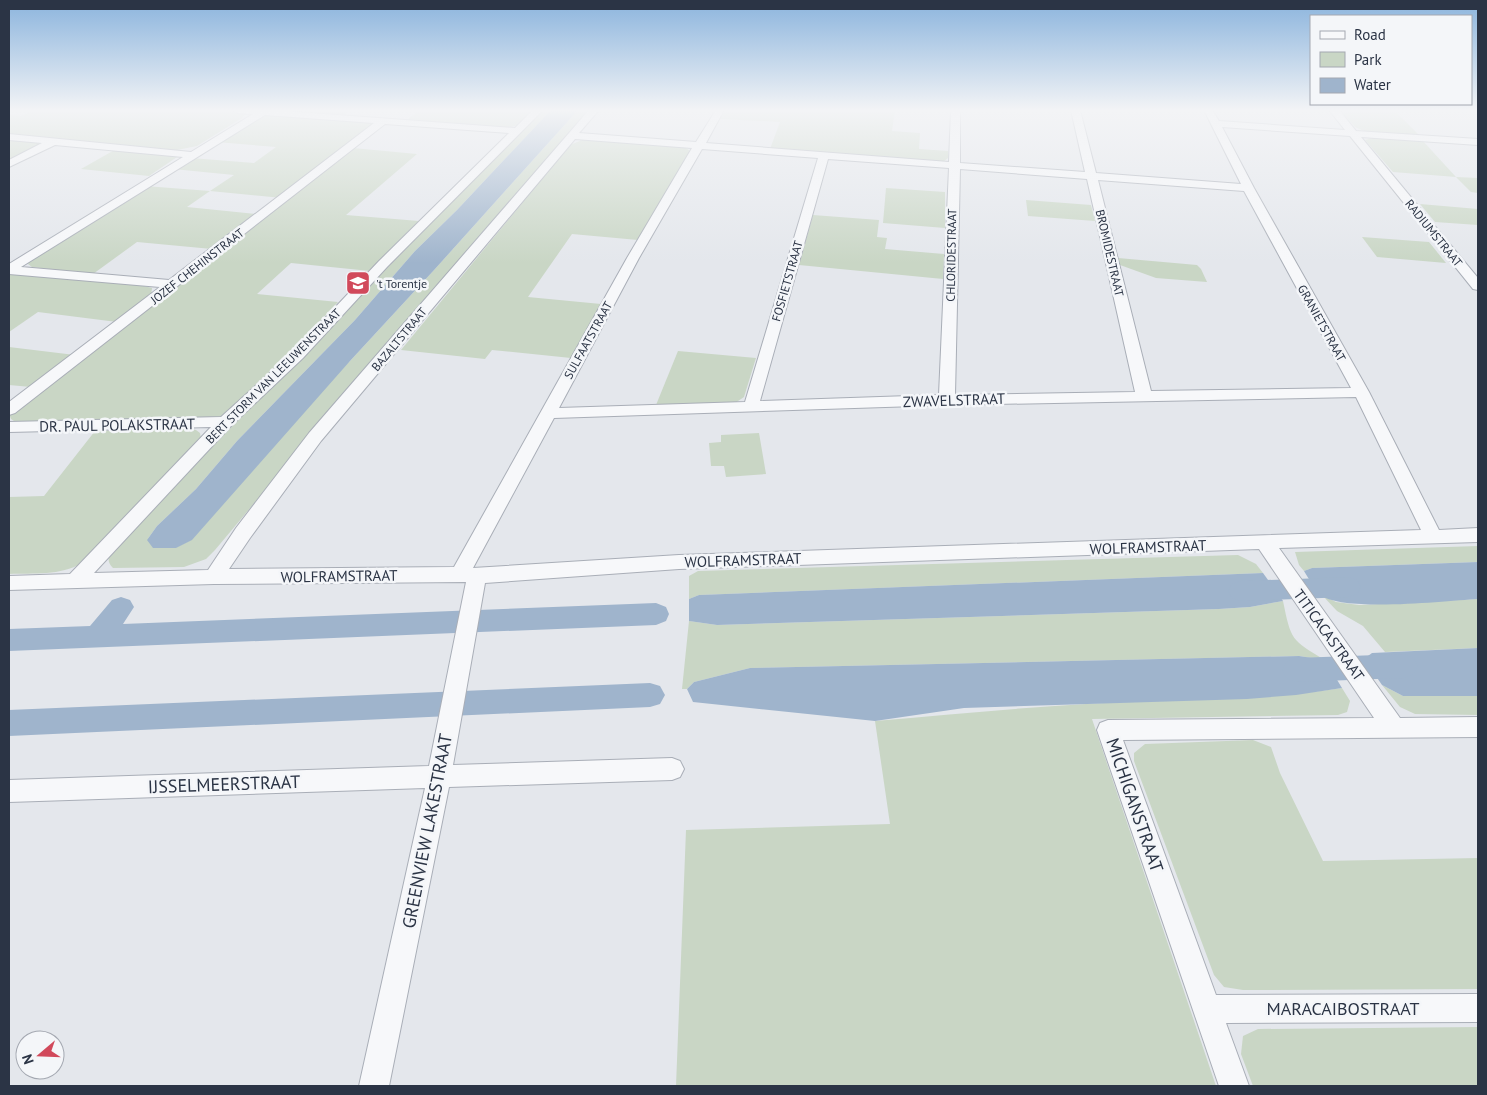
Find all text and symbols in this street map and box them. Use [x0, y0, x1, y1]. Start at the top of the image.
legend [1310, 15, 1472, 105]
text: Road [1354, 25, 1386, 44]
text: Park [1354, 50, 1382, 69]
text: Water [1354, 75, 1391, 94]
street label: RADIUMSTRAAT [1402, 196, 1466, 270]
street label: CHLORIDESTRAAT [943, 208, 959, 302]
street label: BROMIDESTRAAT [1093, 208, 1127, 298]
street label: JOZEF CHEHINSTRAAT [146, 225, 247, 308]
street label: FOSFIETSTRAAT [768, 239, 806, 323]
school or university icon: 't Torentje [345, 270, 371, 296]
place label: 't Torentje [376, 276, 427, 291]
street label: GRANIETSTRAAT [1295, 282, 1349, 364]
street label: SULFAATSTRAAT [561, 298, 616, 381]
street label: BAZALTSTRAAT [368, 304, 430, 374]
street label: BERT STORM VAN LEEUWENSTRAAT [202, 305, 344, 447]
street label: ZWAVELSTRAAT [903, 389, 1006, 411]
street label: DR. PAUL POLAKSTRAAT [39, 414, 196, 436]
street label: WOLFRAMSTRAAT [1089, 535, 1207, 559]
street label: WOLFRAMSTRAAT [684, 548, 802, 572]
street label: WOLFRAMSTRAAT [280, 565, 398, 587]
street label: TITICACASTRAAT [1289, 586, 1369, 685]
street label: GREENVIEW LAKESTRAAT [397, 732, 457, 930]
street label: MICHIGANSTRAAT [1101, 735, 1169, 875]
street label: IJSSELMEERSTRAAT [147, 770, 301, 798]
street label: MARACAIBOSTRAAT [1266, 997, 1420, 1020]
north arrow [15, 1030, 65, 1080]
text: N [18, 1052, 38, 1067]

